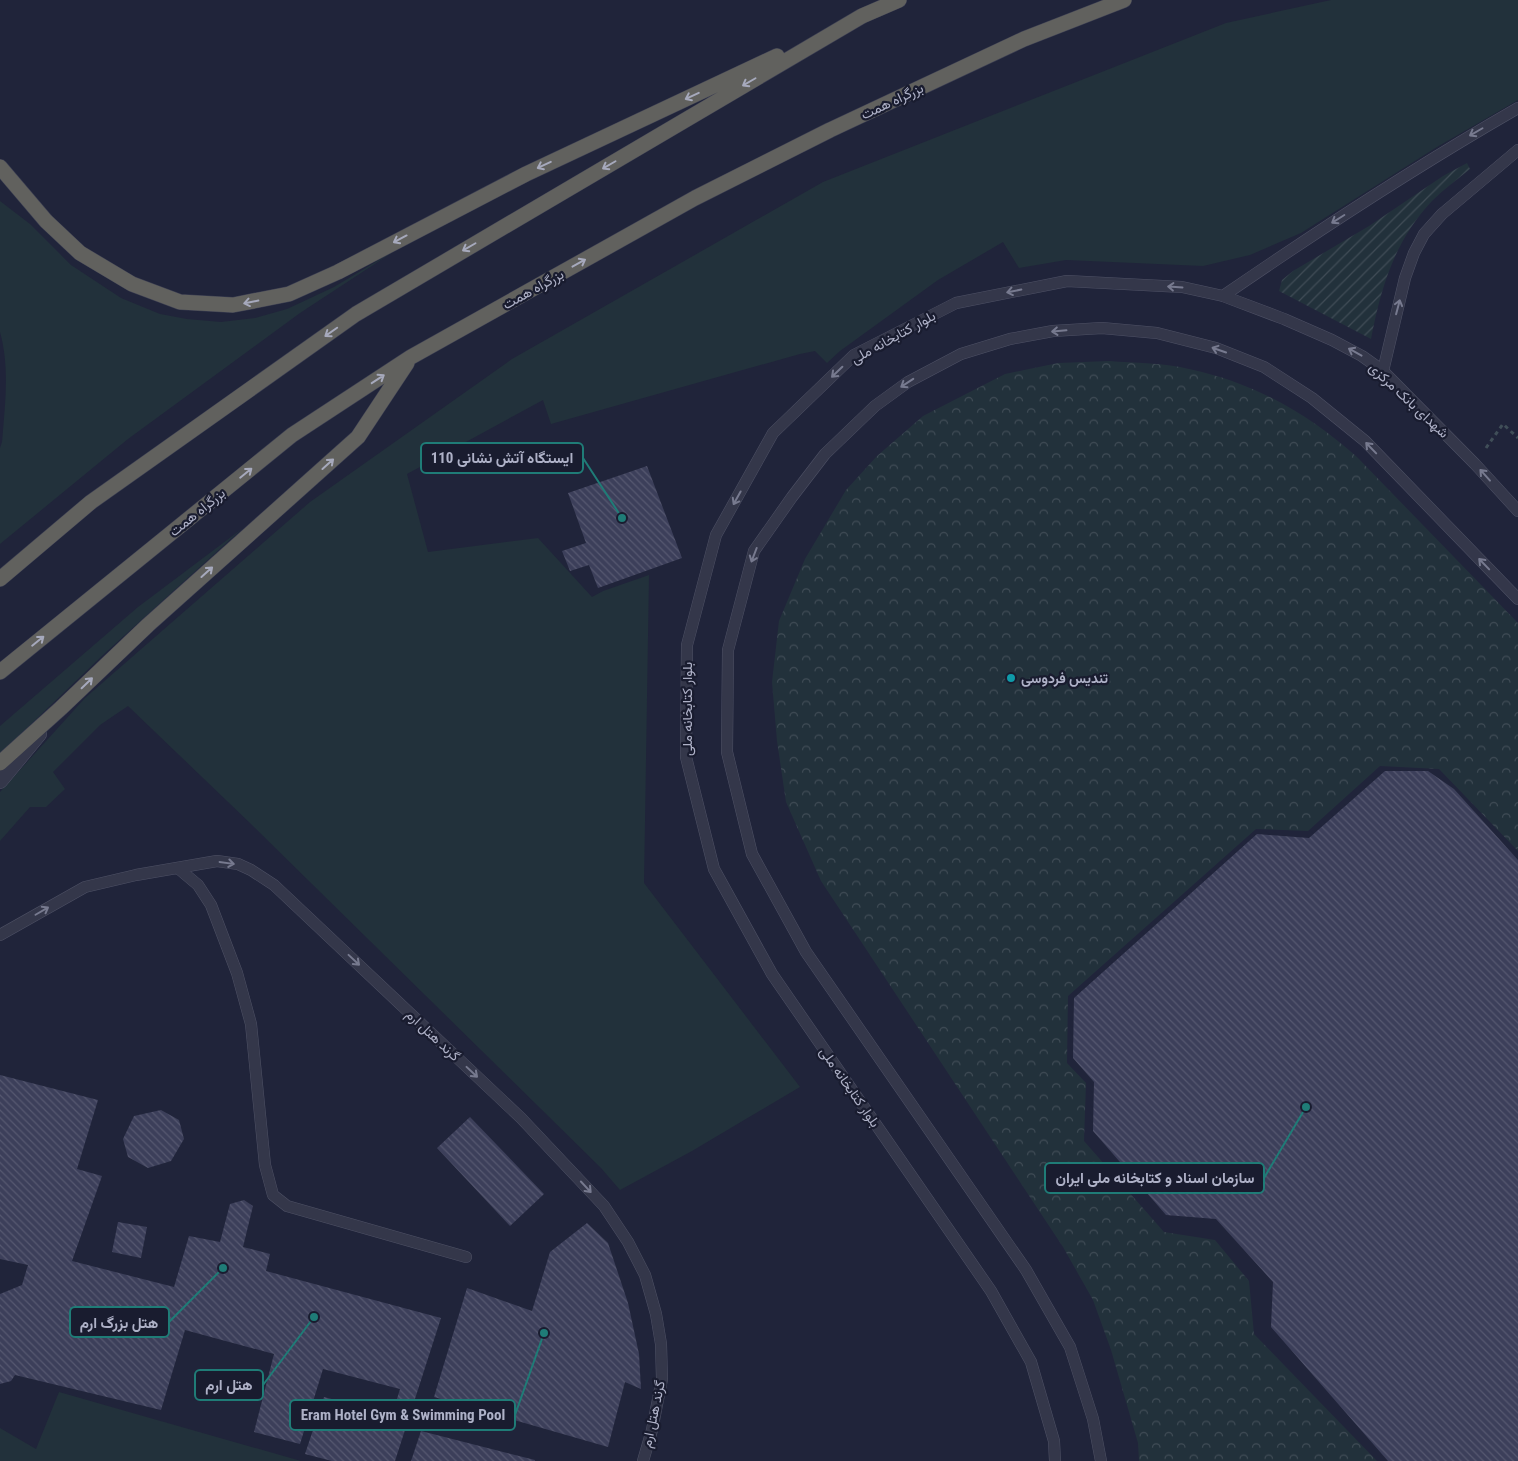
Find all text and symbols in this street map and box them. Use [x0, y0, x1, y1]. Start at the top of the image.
one-way arrow [743, 78, 757, 88]
street label: بزرگراه همت [858, 80, 926, 123]
one-way arrow [684, 91, 699, 101]
one-way arrow [1469, 128, 1483, 138]
one-way arrow [537, 160, 552, 170]
one-way arrow [603, 160, 617, 170]
one-way arrow [1332, 214, 1346, 224]
one-way arrow [393, 235, 408, 244]
one-way arrow [462, 242, 477, 252]
one-way arrow [572, 257, 586, 267]
street label: بزرگراه همت [500, 266, 567, 313]
one-way arrow [1168, 282, 1184, 291]
one-way arrow [1006, 287, 1022, 297]
one-way arrow [243, 297, 259, 307]
one-way arrow [1394, 299, 1403, 315]
street label: بلوار کتابخانه ملی [848, 307, 939, 368]
one-way arrow [1051, 326, 1067, 336]
one-way arrow [324, 327, 338, 337]
one-way arrow [1212, 345, 1227, 354]
one-way arrow [1347, 347, 1362, 357]
street label: شهدای بانک مرکزی [1365, 359, 1452, 442]
one-way arrow [831, 366, 843, 378]
one-way arrow [371, 374, 385, 384]
one-way arrow [901, 379, 915, 389]
one-way arrow [1365, 441, 1377, 454]
callout: ایستگاه آتش نشانی 110 [421, 443, 583, 473]
text: ایستگاه آتش نشانی 110 [431, 449, 573, 467]
one-way arrow [321, 458, 334, 470]
one-way arrow [239, 467, 252, 478]
one-way arrow [1480, 468, 1491, 481]
street label: بزرگراه همت [166, 485, 229, 540]
one-way arrow [732, 490, 742, 505]
one-way arrow [749, 547, 758, 562]
one-way arrow [1478, 558, 1490, 570]
one-way arrow [200, 567, 213, 578]
one-way arrow [31, 636, 44, 647]
street label: بلوار کتابخانه ملی [679, 662, 696, 756]
place label: تندیس فردوسی [1021, 670, 1108, 687]
marker: تندیس فردوسی [1005, 672, 1017, 684]
one-way arrow [81, 677, 94, 689]
one-way arrow [218, 858, 234, 868]
one-way arrow [35, 906, 49, 916]
one-way arrow [347, 954, 360, 966]
street label: گرند هتل ارم [402, 1006, 463, 1065]
street label: بلوار کتابخانه ملی [816, 1044, 884, 1131]
one-way arrow [466, 1066, 478, 1078]
callout: سازمان اسناد و کتابخانه ملی ایران [1045, 1163, 1264, 1193]
text: سازمان اسناد و کتابخانه ملی ایران [1055, 1169, 1255, 1187]
one-way arrow [580, 1181, 592, 1193]
callout: هتل بزرگ ارم [70, 1307, 169, 1337]
text: هتل بزرگ ارم [80, 1314, 158, 1333]
callout: هتل ارم [195, 1370, 263, 1400]
text: هتل ارم [205, 1376, 253, 1395]
street label: گرند هتل ارم [638, 1379, 669, 1449]
callout: Eram Hotel Gym & Swimming Pool [290, 1400, 515, 1430]
text: Eram Hotel Gym & Swimming Pool [301, 1406, 505, 1424]

